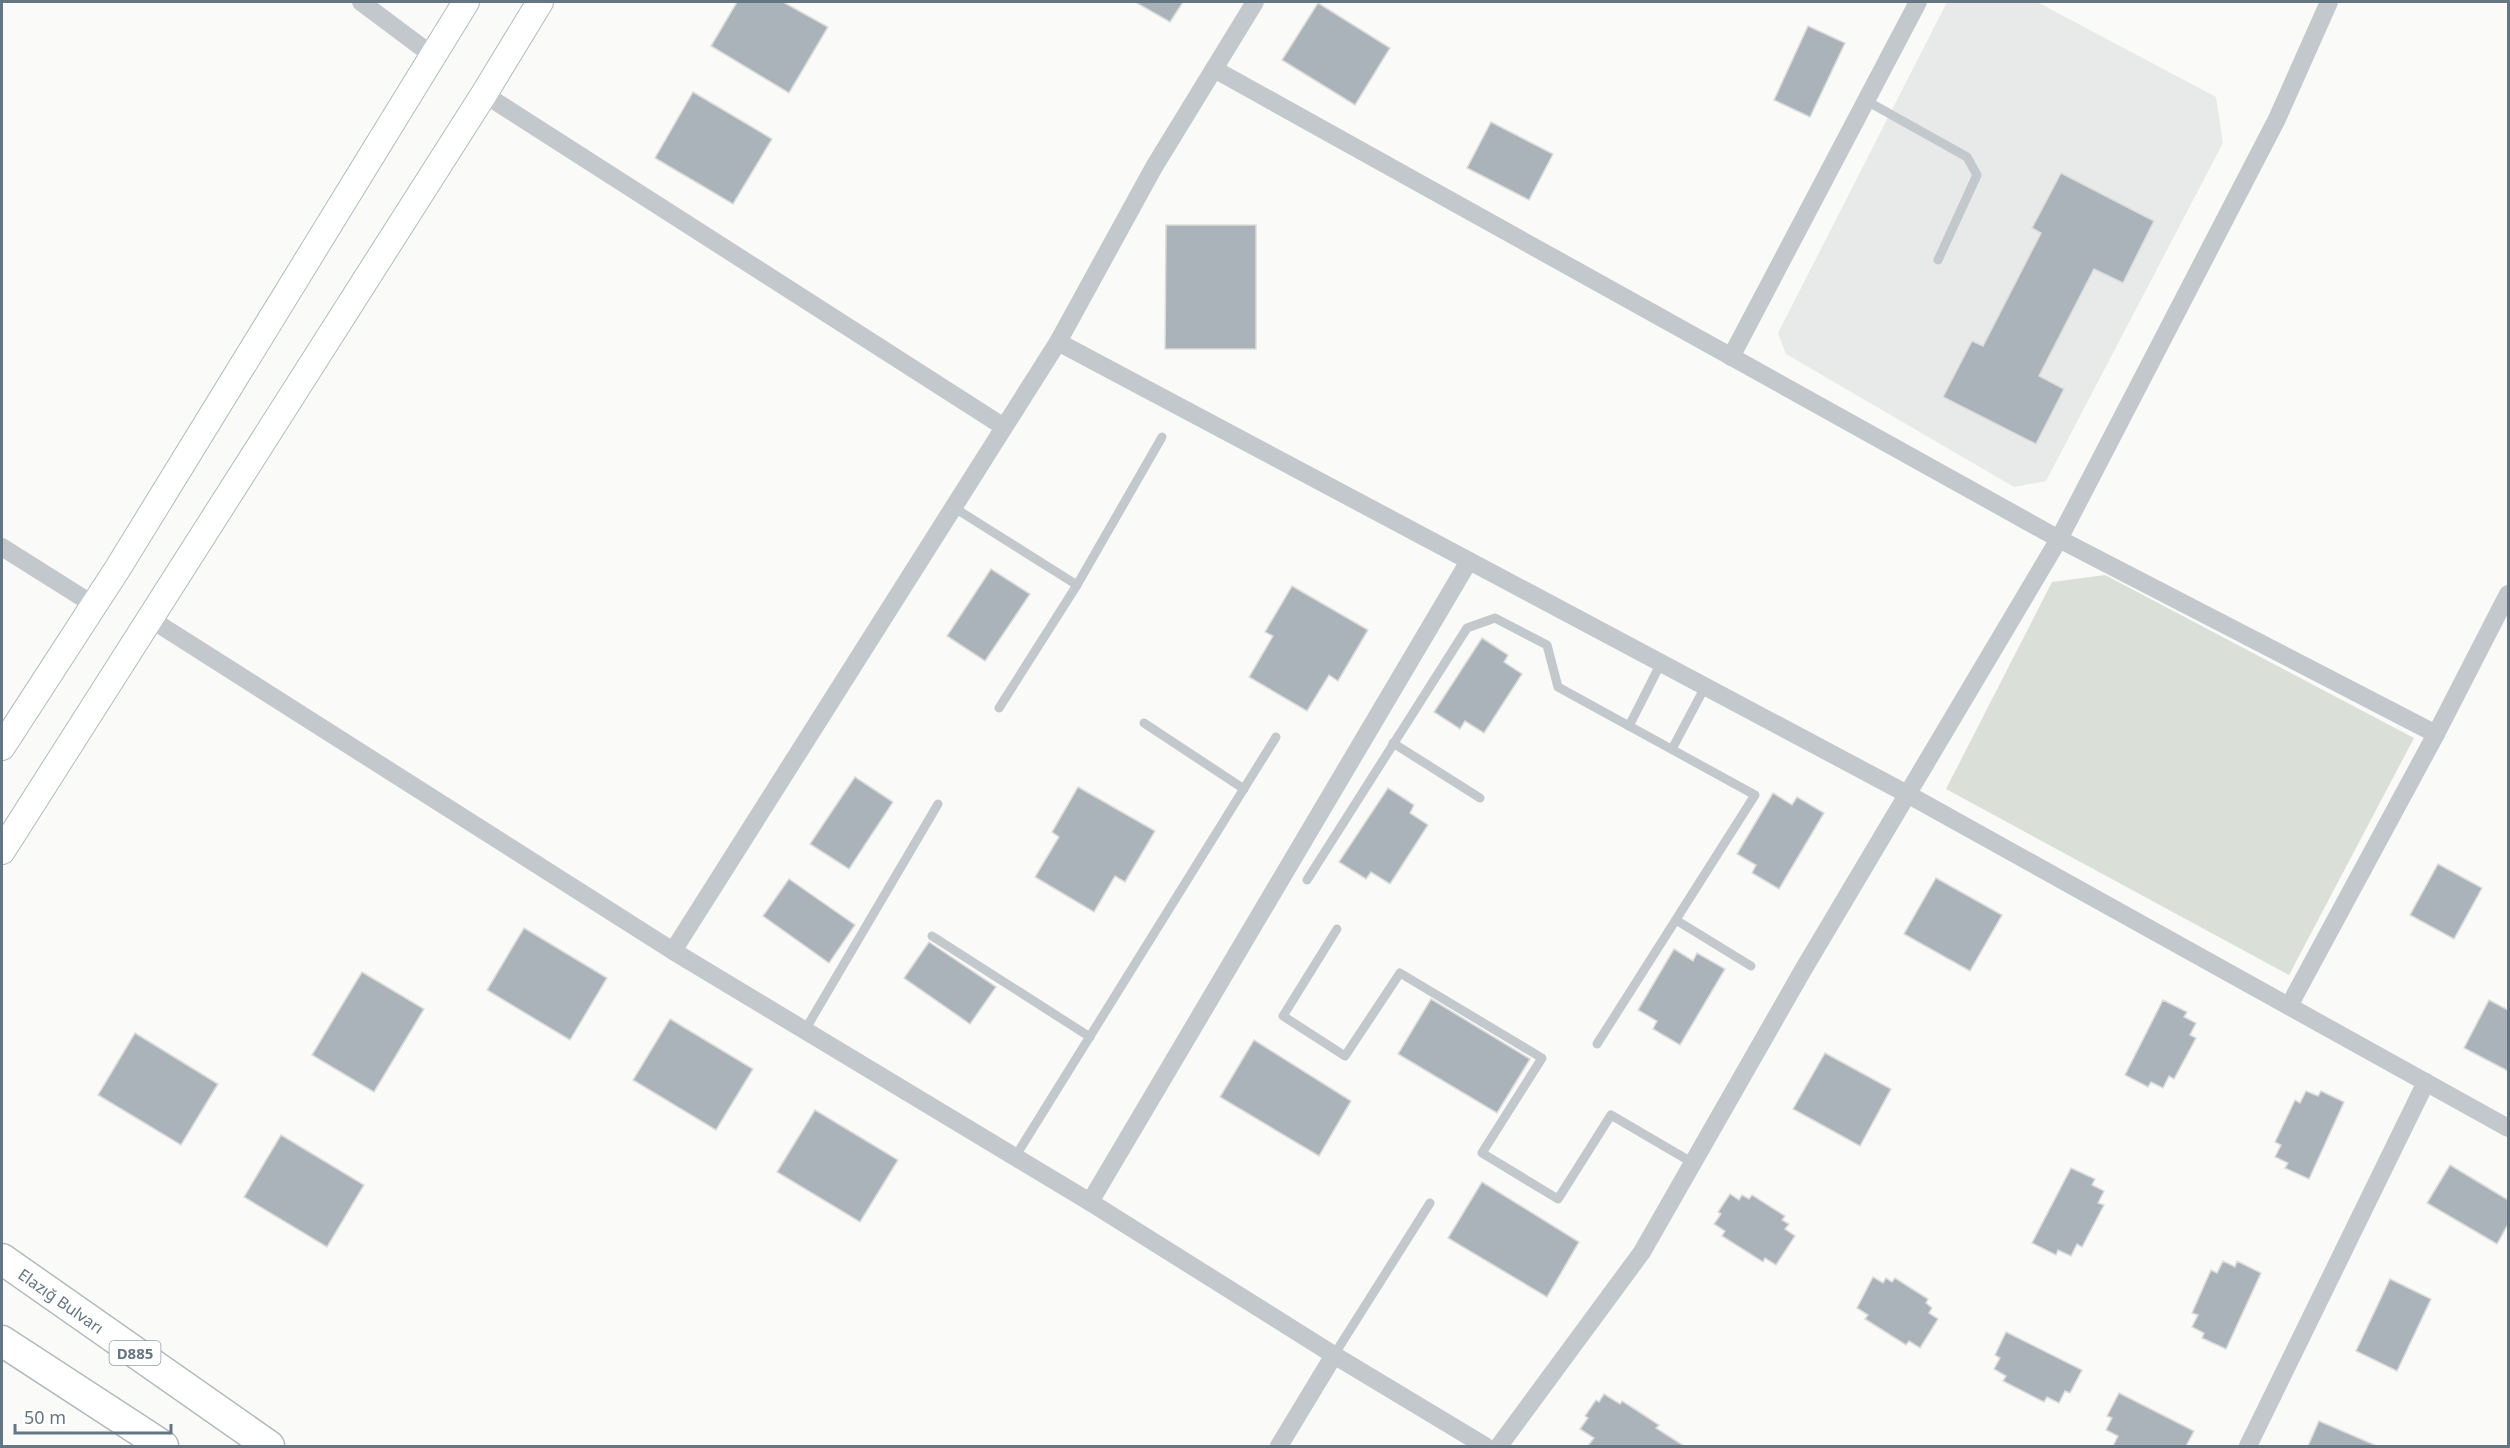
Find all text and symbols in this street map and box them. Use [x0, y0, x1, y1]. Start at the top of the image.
street label: Elazığ Bulvarı [14, 1263, 108, 1339]
road number: D885 [110, 1341, 160, 1365]
scale bar [15, 1397, 171, 1435]
text: 50 m [24, 1405, 66, 1429]

